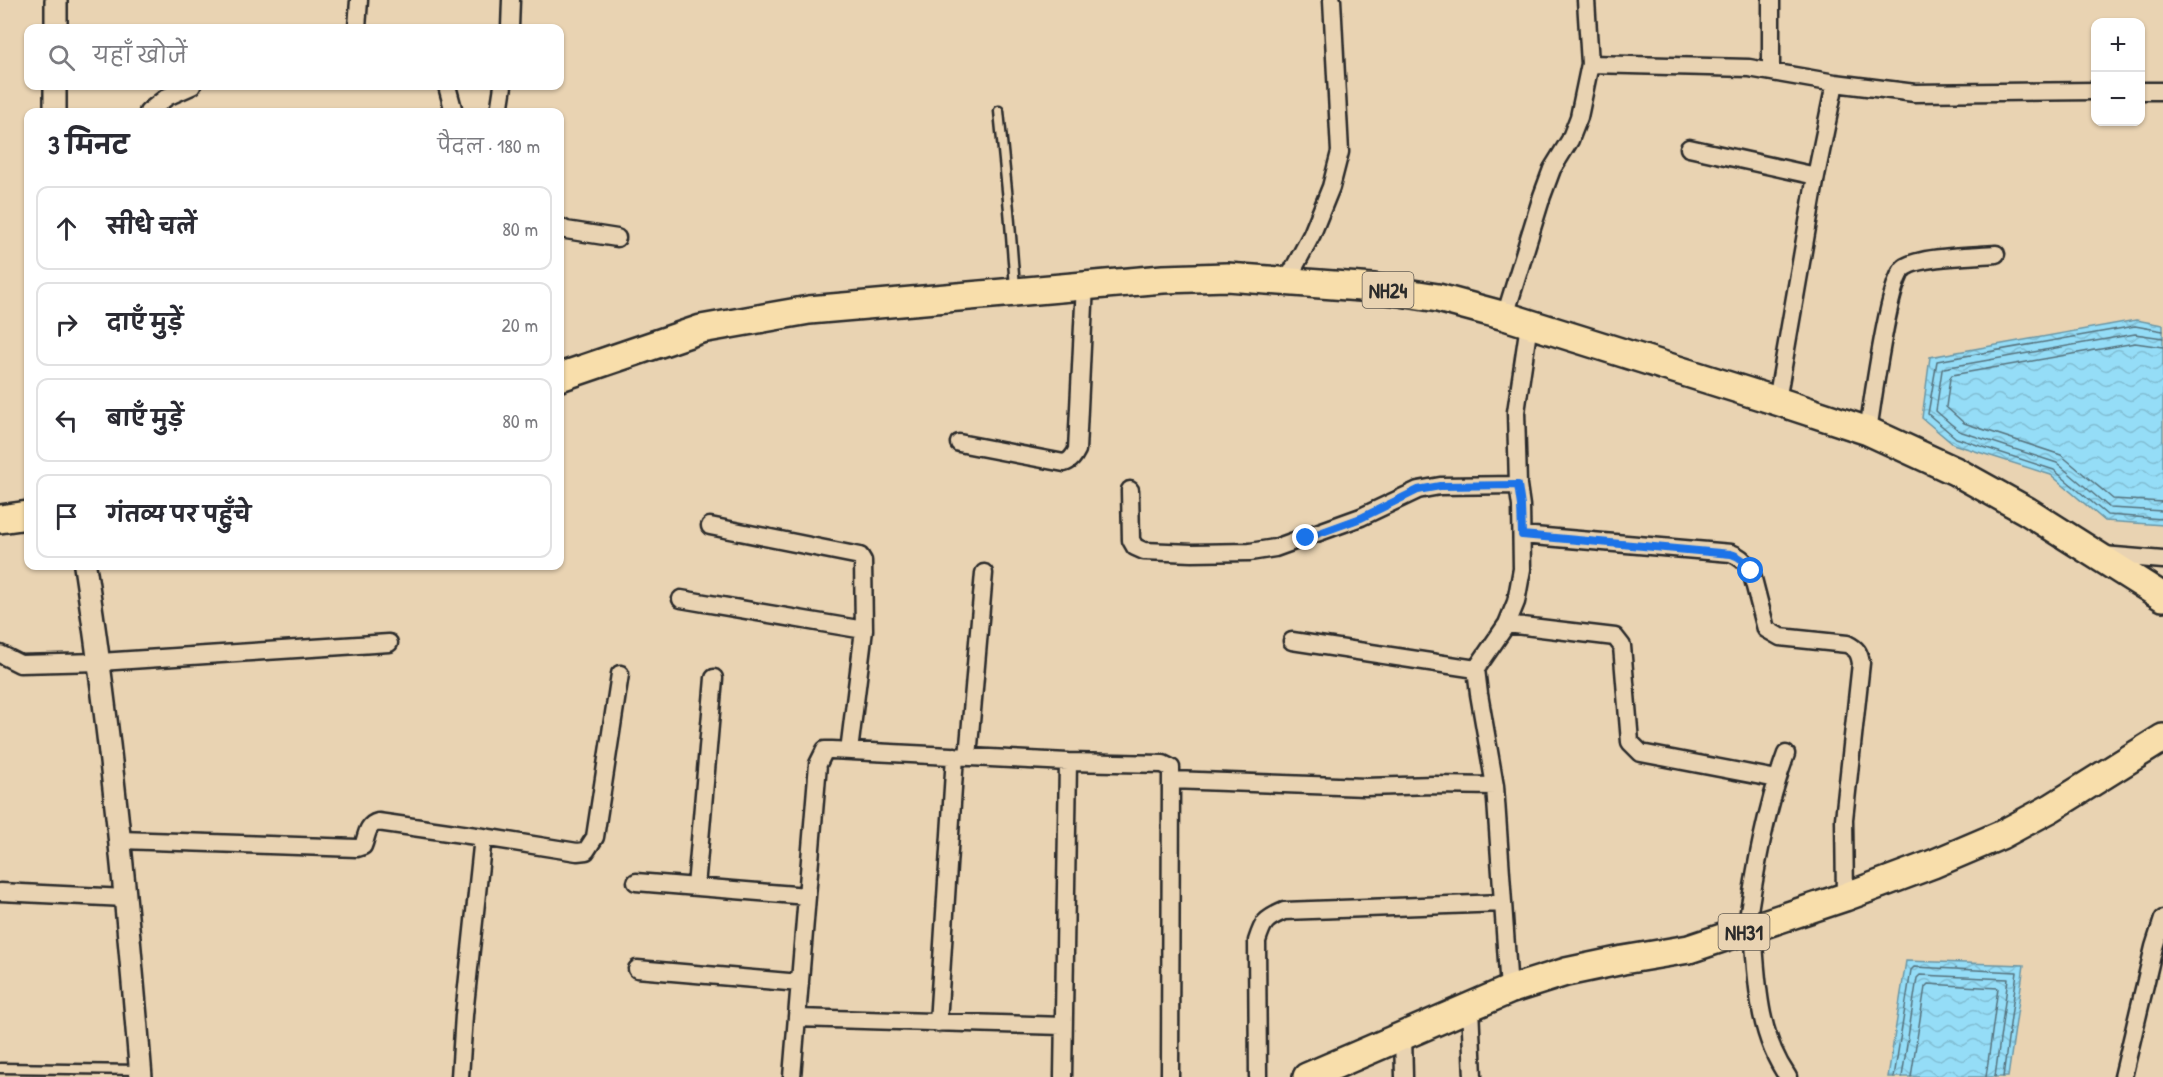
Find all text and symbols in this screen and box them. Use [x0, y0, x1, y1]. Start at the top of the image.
map controls [2091, 18, 2145, 126]
button: + [2091, 18, 2145, 72]
search box [24, 24, 564, 90]
text: यहाँ खोजें [93, 40, 187, 70]
icon: search [45, 41, 78, 74]
button: − [2091, 72, 2145, 126]
text: 3 मिनट [48, 127, 129, 162]
text: पैदल · 180 m [437, 132, 540, 159]
text: सीधे चलें [107, 211, 197, 241]
icon: ahead [50, 212, 83, 245]
text: 80 m [502, 215, 538, 242]
road number: NH24 [1362, 272, 1414, 308]
text: दाएँ मुड़ें [107, 307, 183, 337]
icon: right [50, 308, 83, 341]
text: 20 m [501, 311, 538, 338]
text: बाएँ मुड़ें [107, 403, 184, 433]
icon: left [50, 404, 83, 437]
text: 80 m [502, 407, 538, 434]
text: गंतव्य पर पहुँचे [107, 499, 251, 529]
icon: arrive [50, 500, 83, 533]
route end [1292, 524, 1318, 550]
route start [1737, 557, 1763, 583]
road number: NH31 [1718, 914, 1770, 950]

